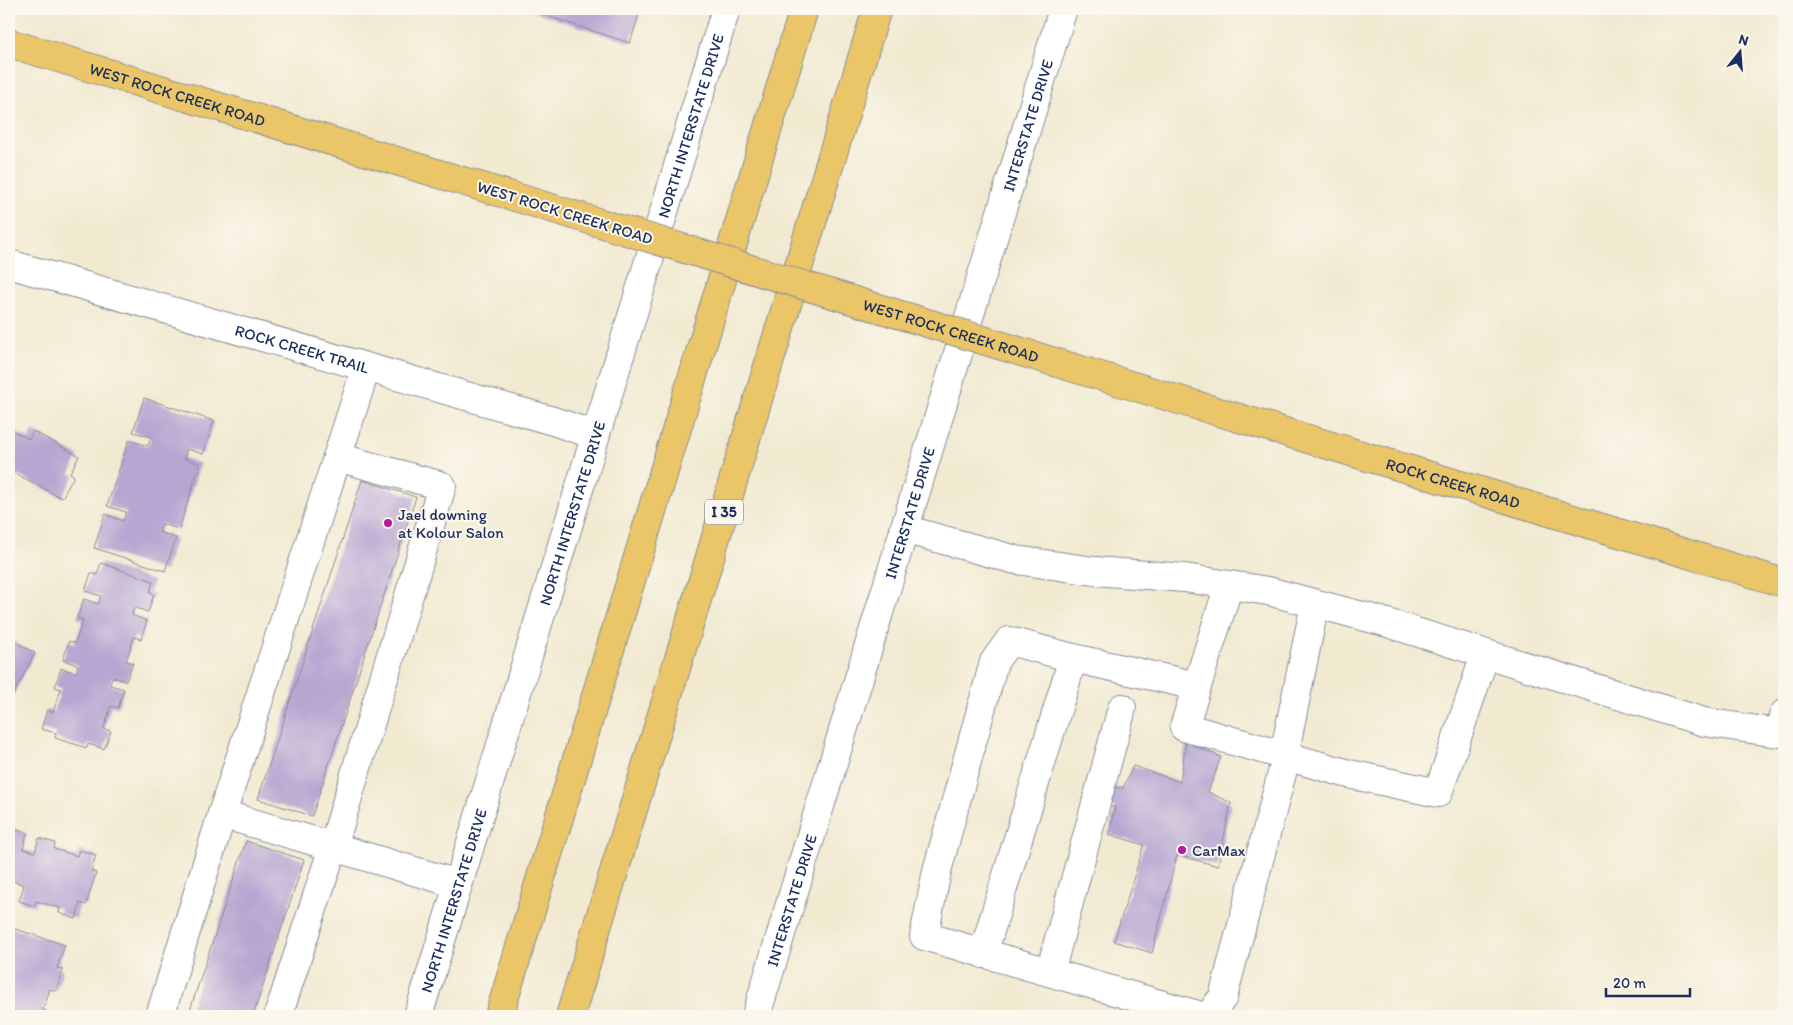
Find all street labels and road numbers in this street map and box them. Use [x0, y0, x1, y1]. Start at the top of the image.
street label: NORTH INTERSTATE DRIVE [654, 31, 728, 220]
street label: INTERSTATE DRIVE [999, 57, 1057, 194]
street label: WEST ROCK CREEK ROAD [87, 59, 267, 130]
street label: WEST ROCK CREEK ROAD [475, 177, 655, 248]
street label: WEST ROCK CREEK ROAD [861, 295, 1041, 367]
street label: ROCK CREEK TRAIL [233, 321, 371, 377]
street label: NORTH INTERSTATE DRIVE [535, 419, 609, 608]
street label: INTERSTATE DRIVE [881, 444, 939, 581]
street label: ROCK CREEK ROAD [1384, 454, 1522, 513]
road number: I 35 [705, 500, 743, 524]
street label: NORTH INTERSTATE DRIVE [417, 806, 491, 995]
street label: INTERSTATE DRIVE [763, 832, 821, 969]

